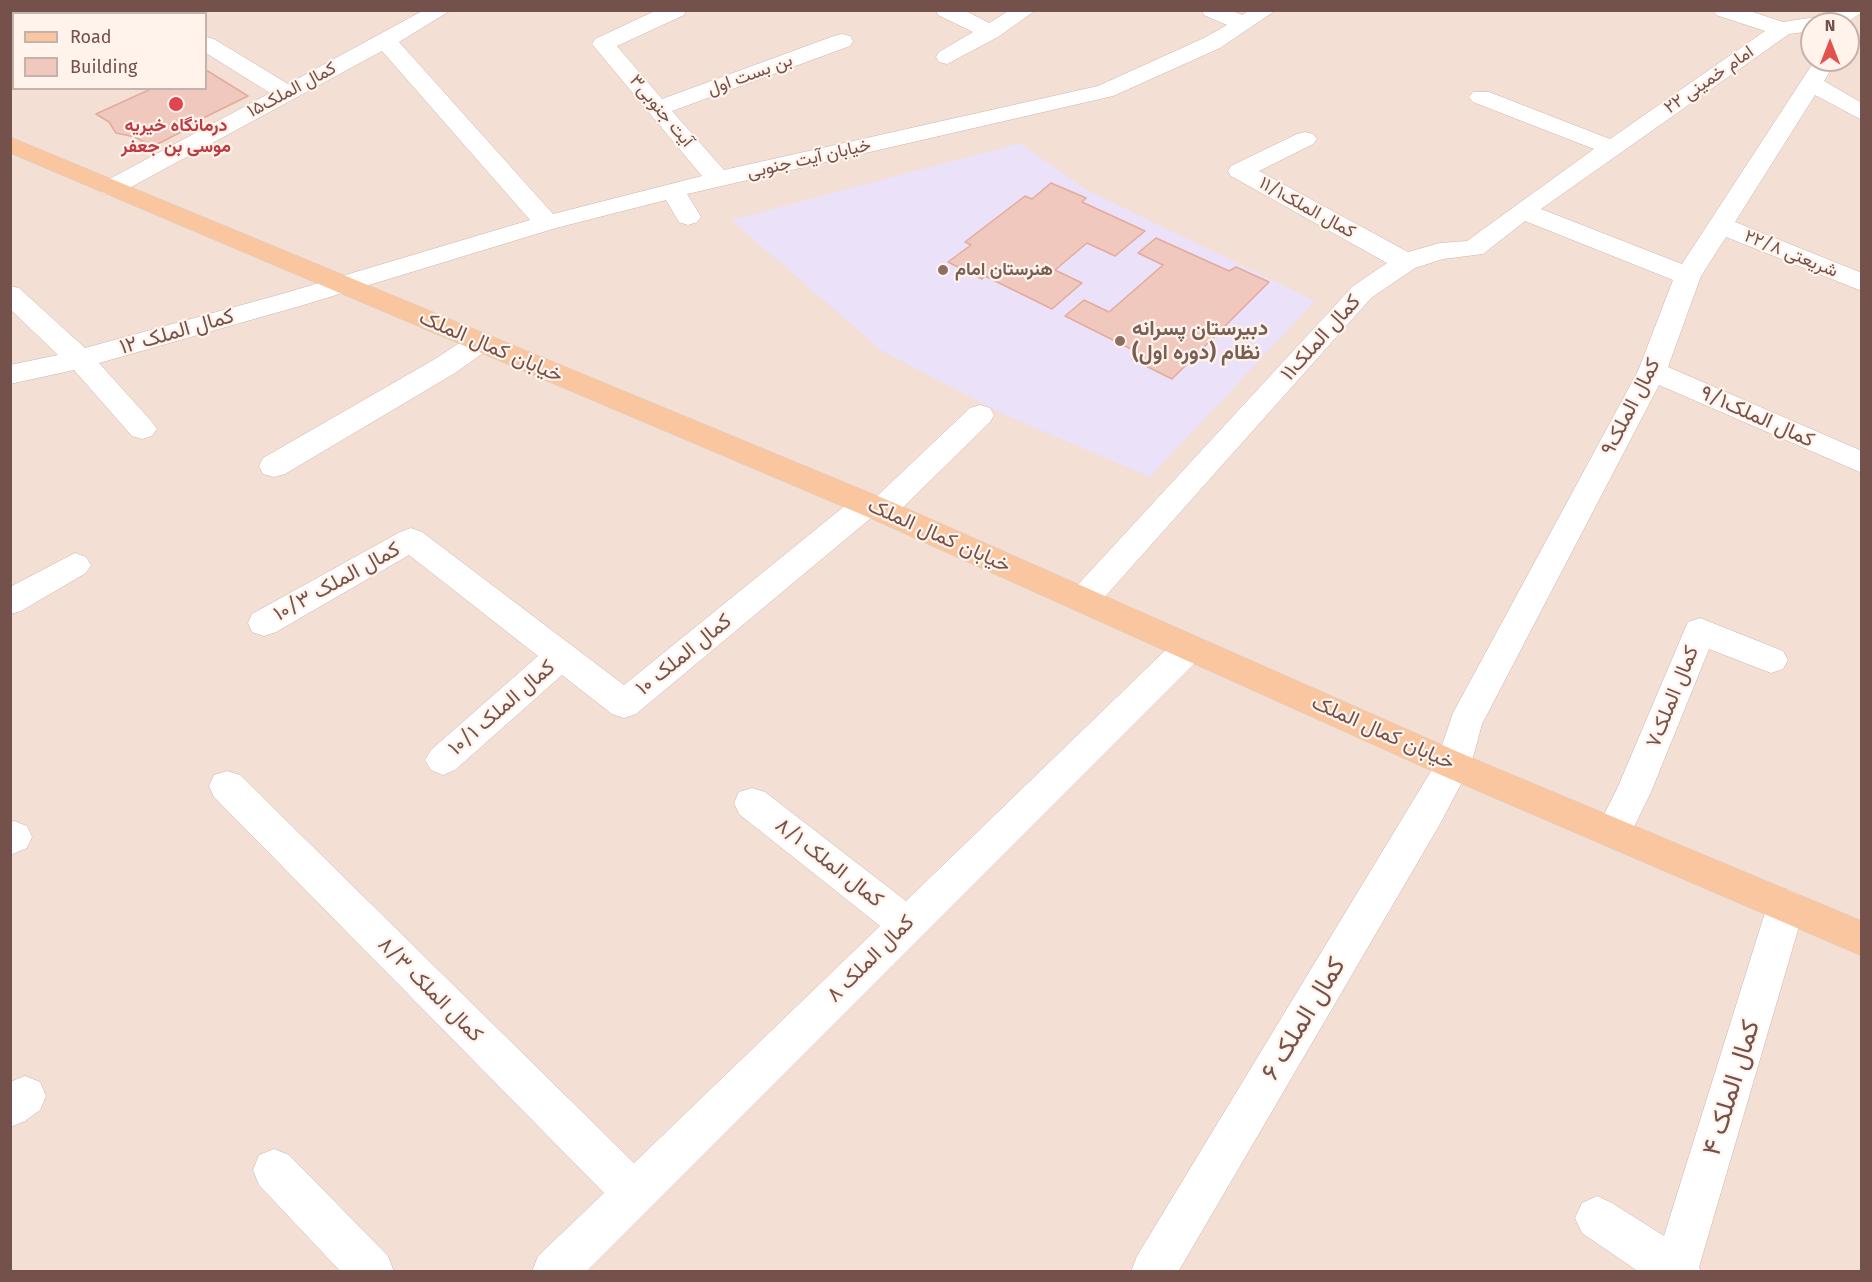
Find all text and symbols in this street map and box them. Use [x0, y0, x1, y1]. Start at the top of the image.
legend [12, 12, 207, 90]
north arrow [1800, 12, 1860, 72]
text: N [1825, 16, 1835, 35]
text: Road [70, 26, 112, 48]
street label: امام خمینی ۲۲ [1660, 41, 1758, 119]
street label: بن بست اول [705, 50, 795, 100]
text: Building [70, 56, 137, 78]
street label: کمال الملک۱۵ [244, 58, 340, 122]
street label: آیت جنوبی۳ [624, 70, 698, 152]
marker: درمانگاه خیریه موسی بن جعفر [167, 95, 185, 113]
place label: درمانگاه خیریه موسی بن جعفر [121, 115, 231, 158]
street label: خیابان آیت جنوبی [745, 134, 873, 184]
street label: کمال الملک۱۱/۱ [1255, 173, 1359, 243]
street label: شریعتی ۲۲/۸ [1741, 225, 1841, 283]
place label: هنرستان امام [955, 259, 1053, 281]
marker: هنرستان امام [936, 263, 950, 277]
street label: کمال الملک۱۱ [1276, 290, 1366, 386]
street label: کمال الملک ۱۲ [117, 304, 237, 360]
street label: خیابان کمال الملک [415, 305, 567, 389]
place label: دبیرستان پسرانه نظام (دوره اول) [1132, 316, 1268, 366]
marker: دبیرستان پسرانه نظام (دوره اول) [1113, 334, 1127, 348]
street label: کمال الملک۹ [1596, 354, 1666, 460]
street label: کمال الملک۹/۱ [1696, 381, 1818, 453]
street label: خیابان کمال الملک [864, 493, 1014, 579]
street label: کمال الملک ۱۰/۳ [269, 537, 405, 627]
street label: کمال الملک ۱۰ [631, 609, 737, 701]
street label: کمال الملک۷ [1641, 642, 1705, 752]
street label: کمال الملک ۱۰/۱ [444, 655, 560, 761]
street label: خیابان کمال الملک [1308, 690, 1458, 776]
street label: کمال الملک ۸/۱ [770, 813, 888, 913]
street label: کمال الملک ۸ [822, 910, 920, 1008]
street label: کمال الملک ۸/۳ [372, 932, 488, 1048]
street label: کمال الملک ۶ [1255, 952, 1353, 1086]
street label: کمال الملک ۴ [1697, 1017, 1767, 1159]

